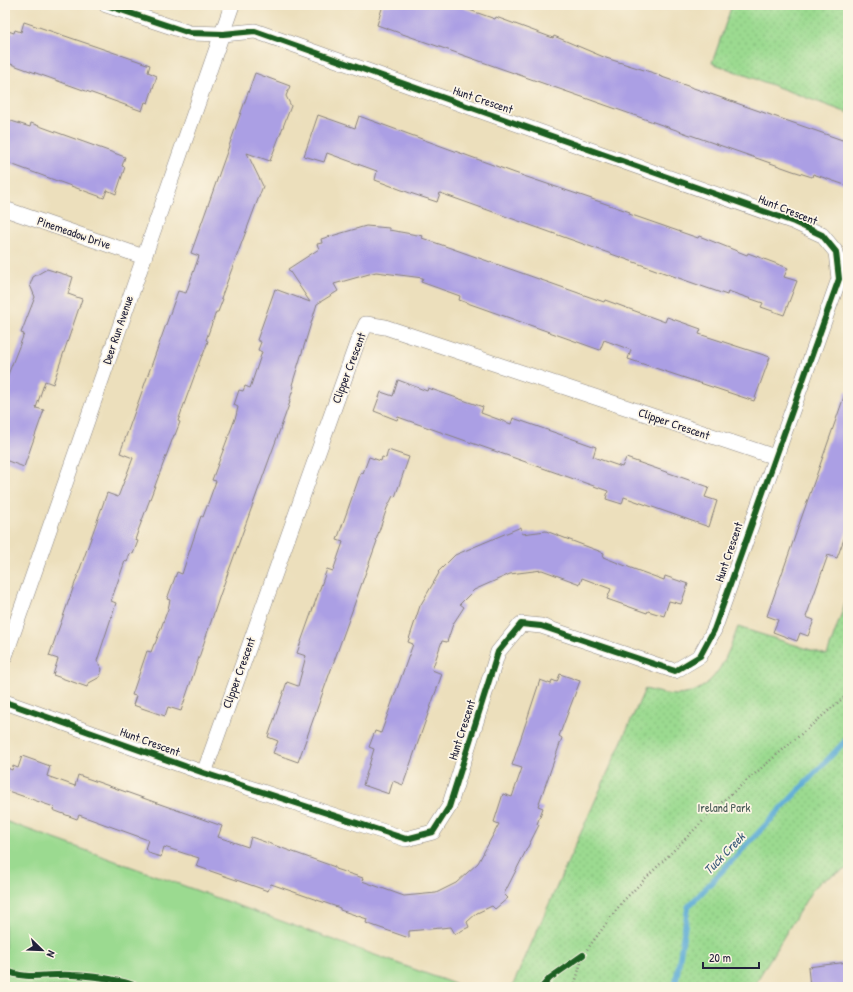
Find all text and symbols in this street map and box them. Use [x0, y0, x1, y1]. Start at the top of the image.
street label: Hunt Crescent [451, 81, 516, 118]
street label: Hunt Crescent [756, 190, 821, 229]
street label: Pinemeadow Drive [35, 212, 113, 253]
street label: Deer Run Avenue [98, 293, 137, 366]
street label: Clipper Crescent [327, 329, 370, 406]
street label: Clipper Crescent [636, 403, 713, 444]
street label: Hunt Crescent [710, 519, 747, 584]
street label: Clipper Crescent [218, 634, 260, 711]
street label: Hunt Crescent [444, 697, 480, 762]
street label: Hunt Crescent [118, 723, 183, 760]
park label: Ireland Park [697, 799, 751, 816]
water label: Tuck Creek [699, 827, 750, 878]
north arrow [22, 930, 62, 970]
scale bar [703, 944, 759, 970]
text: N [44, 948, 59, 959]
text: 20 m [709, 949, 731, 966]

